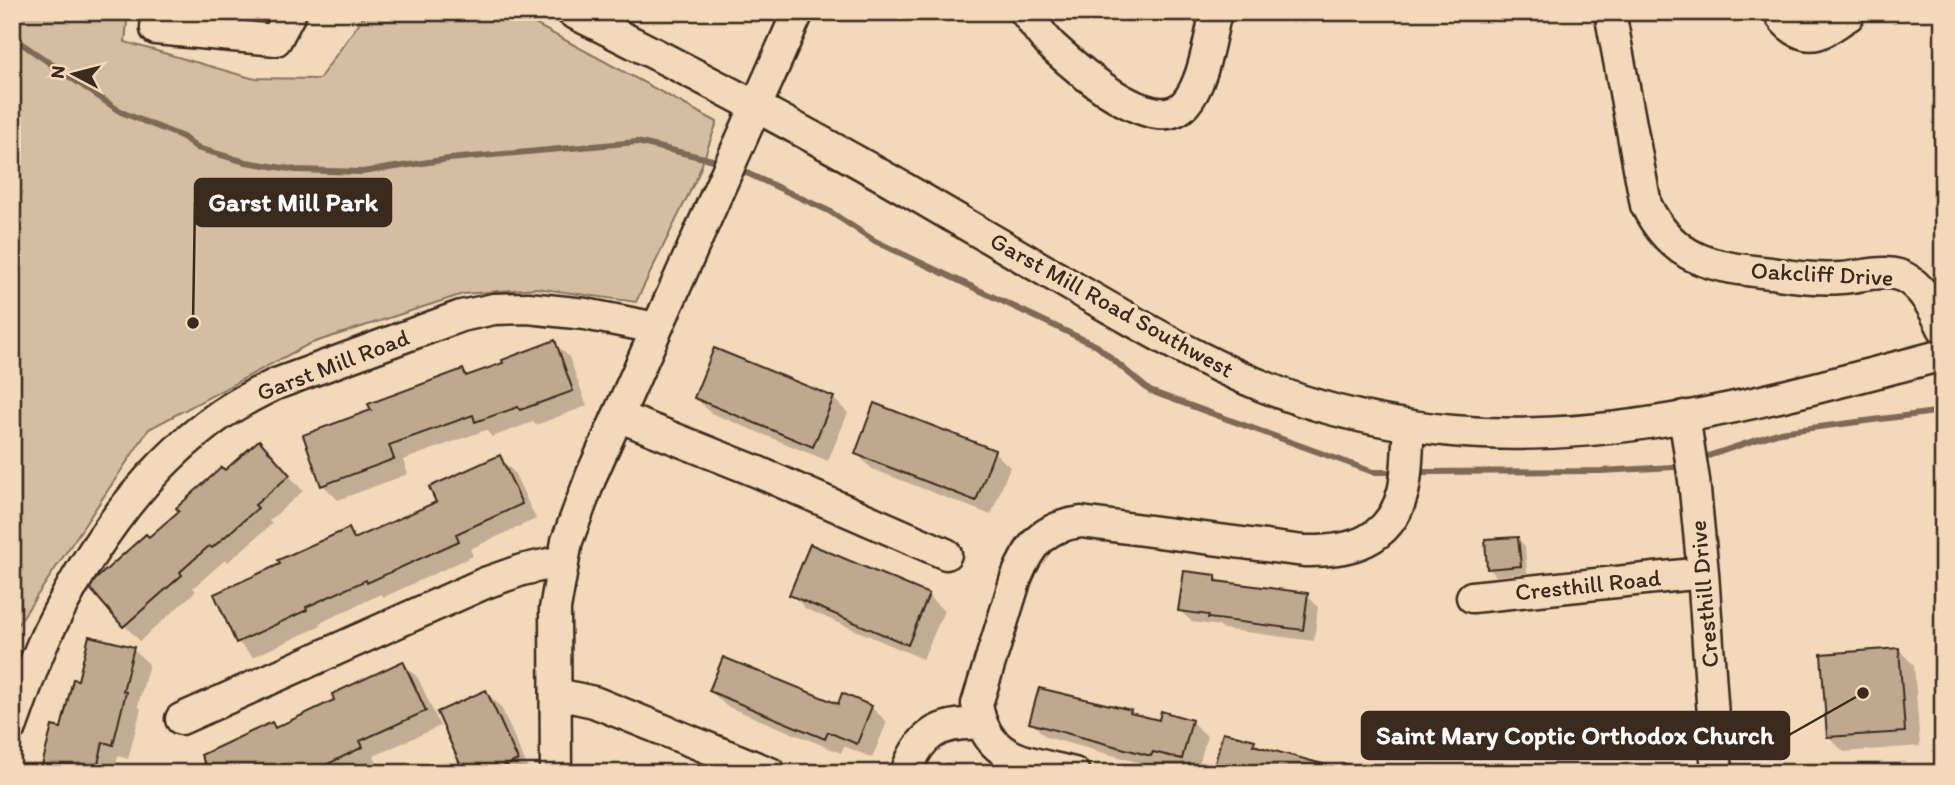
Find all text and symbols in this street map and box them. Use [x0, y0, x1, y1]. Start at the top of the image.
north arrow [38, 38, 108, 108]
text: N [45, 64, 70, 80]
callout: Garst Mill Park [195, 179, 391, 226]
text: Garst Mill Park [208, 186, 378, 218]
street label: Garst Mill Road Southwest [985, 225, 1239, 384]
street label: Oakcliff Drive [1750, 255, 1894, 292]
street label: Garst Mill Road [253, 322, 413, 407]
street label: Cresthill Drive [1683, 519, 1724, 669]
street label: Cresthill Road [1514, 562, 1662, 607]
callout: Saint Mary Coptic Orthodox Church [1362, 712, 1789, 759]
text: Saint Mary Coptic Orthodox Church [1376, 719, 1775, 751]

